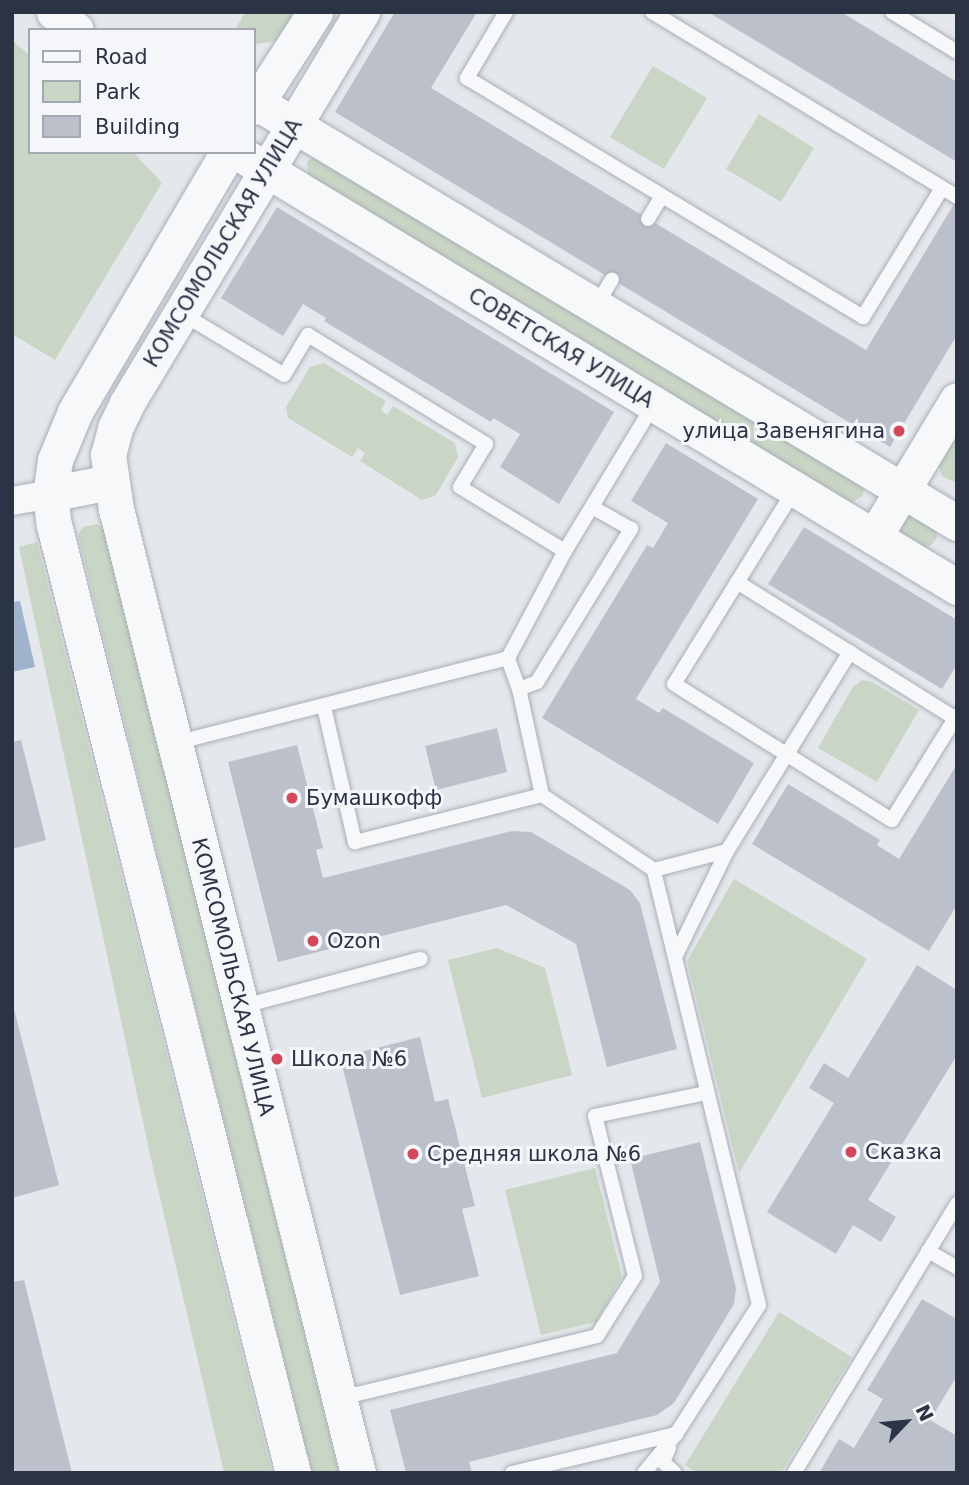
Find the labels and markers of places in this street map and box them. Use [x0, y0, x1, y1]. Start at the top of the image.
place label: улица Завенягина [682, 418, 885, 444]
marker: улица Завенягина [891, 423, 907, 439]
place label: Бумашкофф [306, 785, 442, 811]
marker: Бумашкофф [284, 790, 300, 806]
place label: Ozon [327, 928, 381, 954]
marker: Ozon [305, 933, 321, 949]
place label: Школа №6 [291, 1046, 407, 1072]
marker: Школа №6 [269, 1051, 285, 1067]
place label: Сказка [865, 1139, 942, 1165]
place label: Средняя школа №6 [427, 1141, 641, 1167]
marker: Сказка [843, 1144, 859, 1160]
marker: Средняя школа №6 [405, 1146, 421, 1162]

